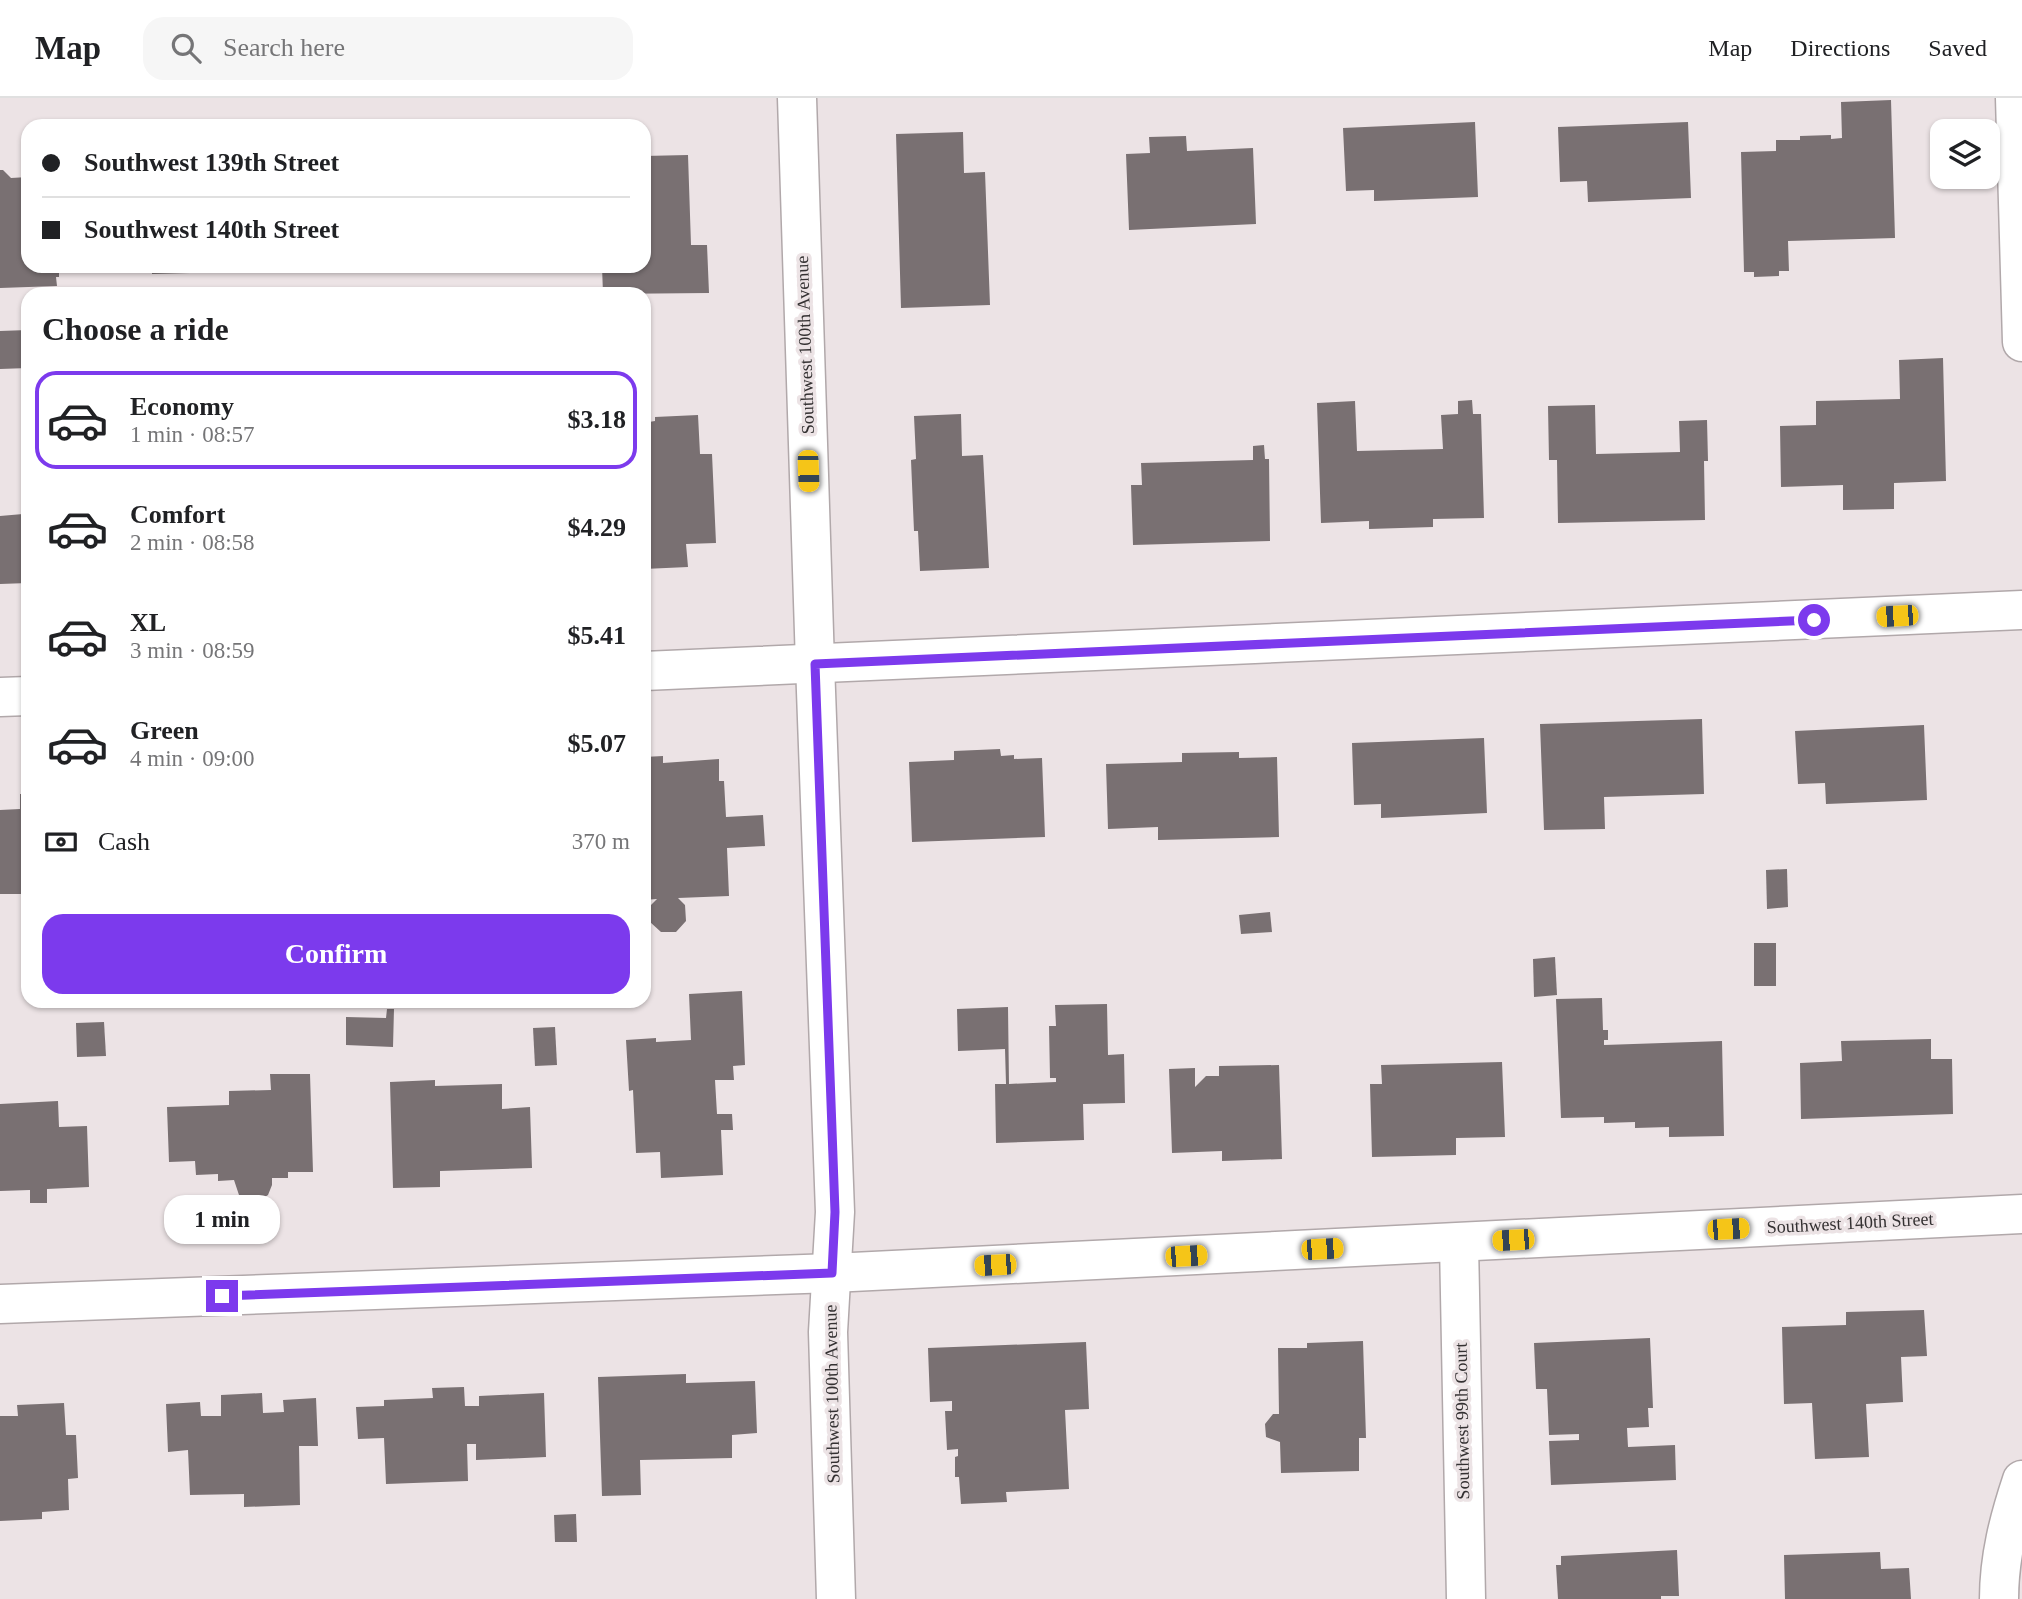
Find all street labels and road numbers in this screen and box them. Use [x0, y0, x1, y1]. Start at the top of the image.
street label: Southwest 100th Avenue [792, 255, 818, 435]
street label: Southwest 140th Street [1766, 1209, 1934, 1237]
street label: Southwest 100th Avenue [820, 1305, 844, 1483]
street label: Southwest 99th Court [1451, 1342, 1473, 1500]

